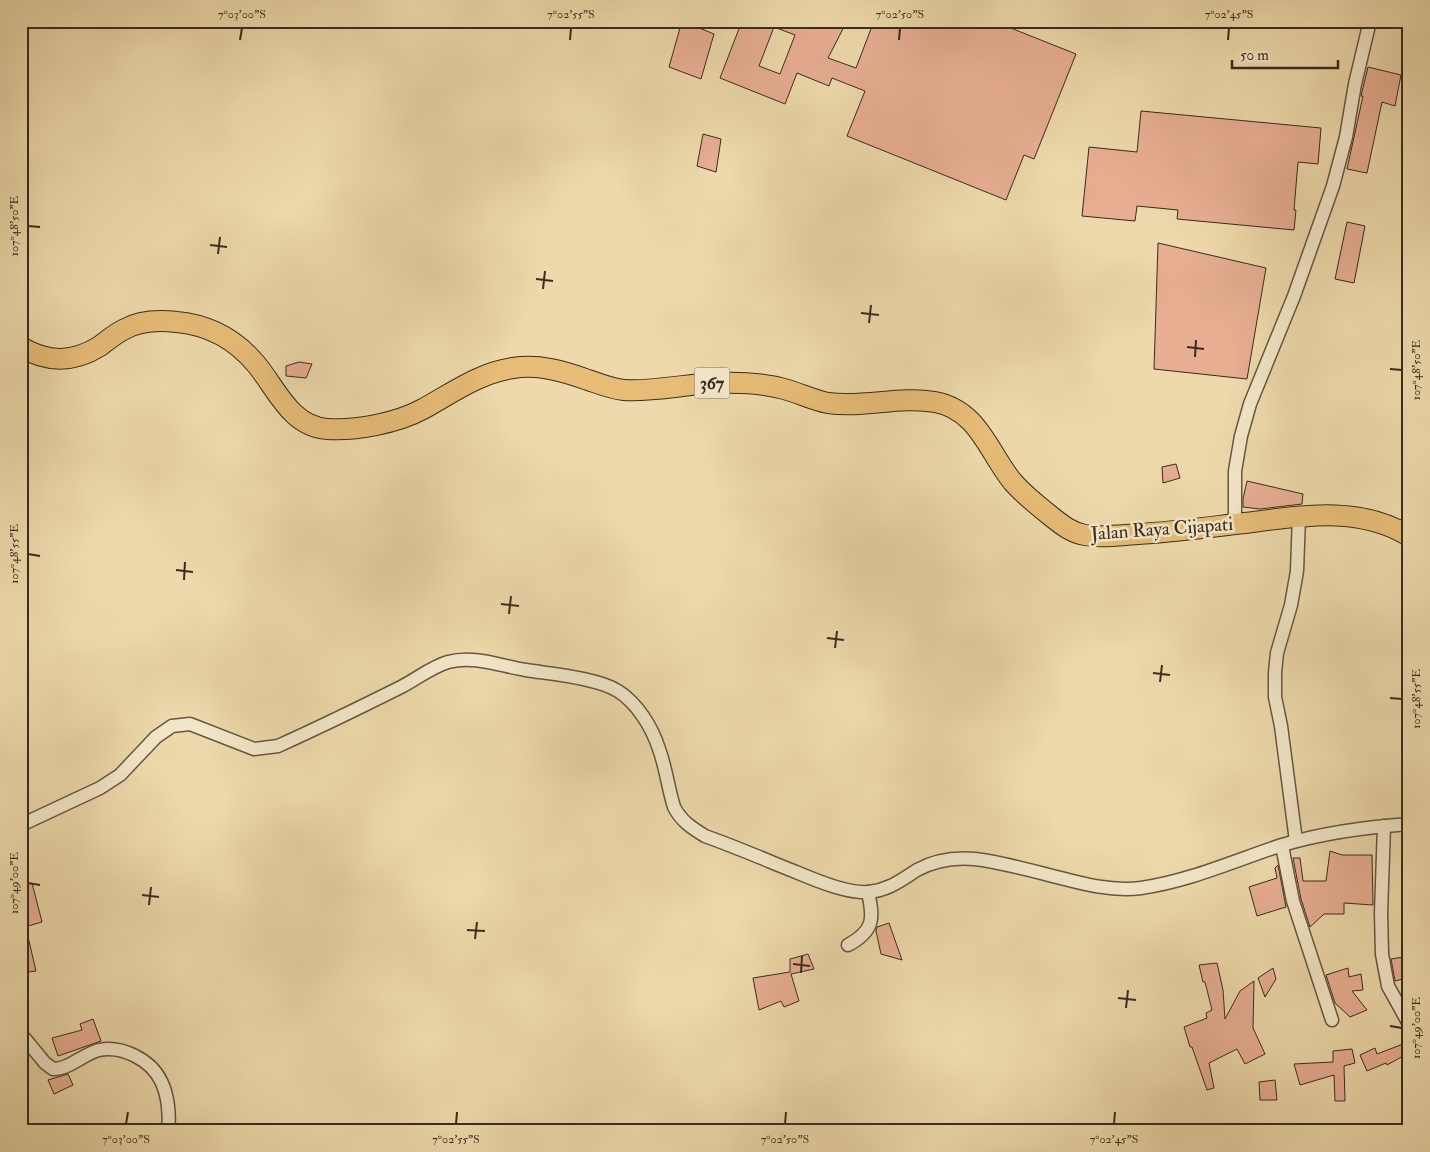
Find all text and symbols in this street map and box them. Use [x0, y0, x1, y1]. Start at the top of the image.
text: 7°03'00"S [218, 7, 266, 22]
text: 7°02'55"S [547, 7, 595, 22]
text: 7°02'50"S [876, 7, 924, 22]
text: 7°02'45"S [1205, 7, 1253, 22]
scale bar [1232, 38, 1339, 70]
text: 50 m [1240, 46, 1269, 65]
text: 107°48'50"E [7, 195, 22, 256]
text: 107°48'50"E [1409, 339, 1424, 400]
road number: 367 [694, 368, 730, 398]
street label: Jalan Raya Cijapati [1089, 512, 1234, 547]
text: 107°48'55"E [7, 524, 22, 584]
text: 107°48'55"E [1409, 669, 1424, 729]
text: 107°49'00"E [7, 852, 22, 914]
text: 107°49'00"E [1409, 997, 1424, 1059]
text: 7°03'00"S [102, 1132, 150, 1147]
text: 7°02'55"S [432, 1132, 480, 1147]
text: 7°02'50"S [761, 1132, 809, 1147]
text: 7°02'45"S [1090, 1132, 1138, 1147]

